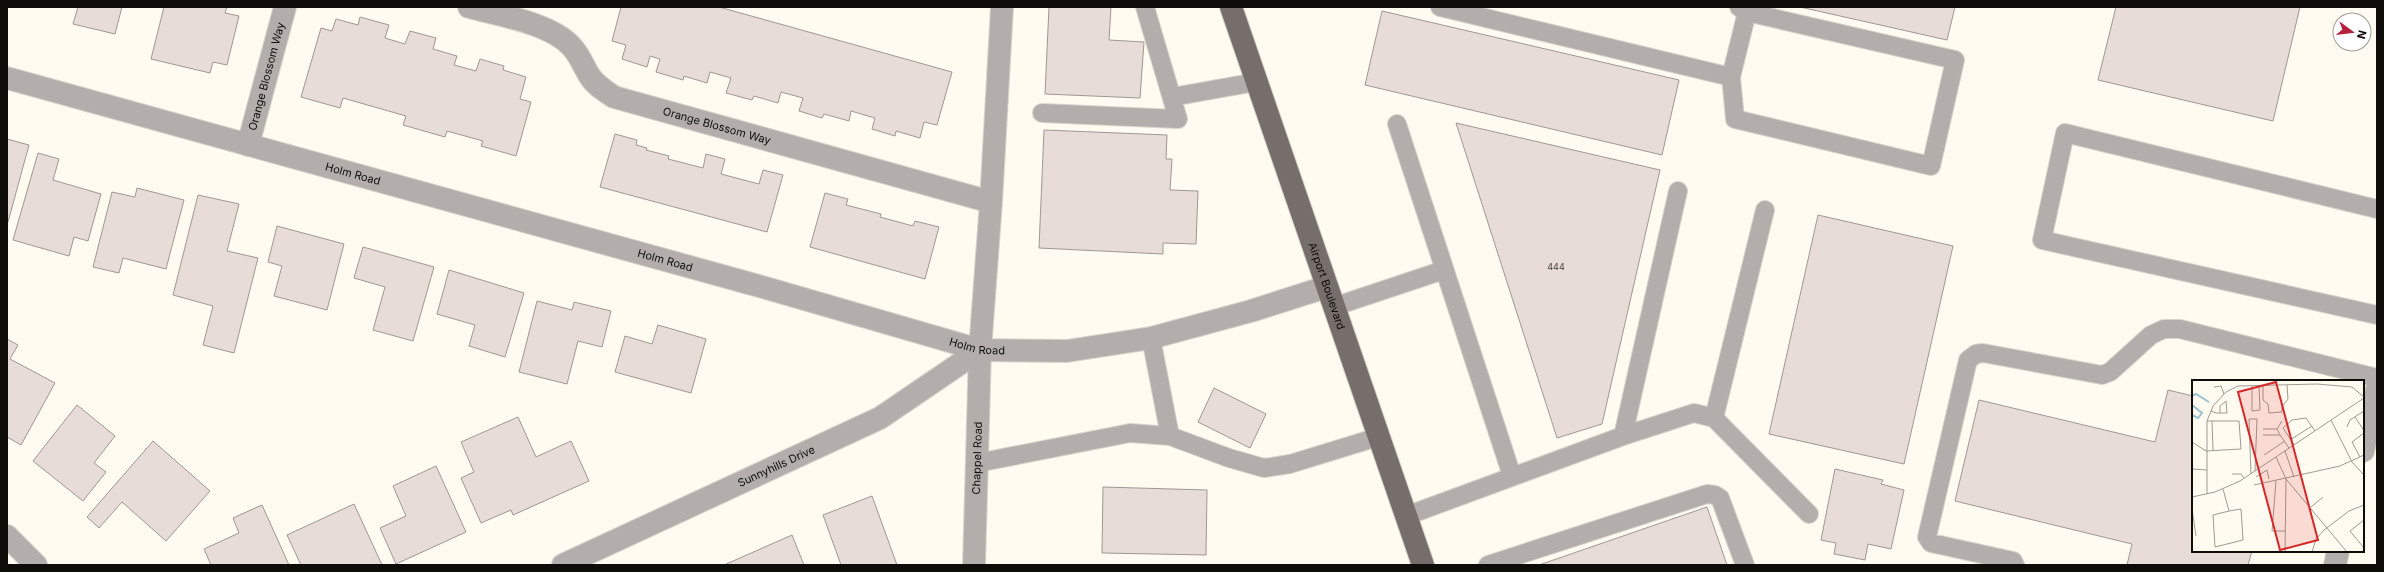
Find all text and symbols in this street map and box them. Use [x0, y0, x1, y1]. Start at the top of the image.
north arrow [2332, 12, 2372, 52]
street label: Orange Blossom Way [245, 21, 288, 132]
text: N [2354, 29, 2370, 40]
street label: Orange Blossom Way [661, 104, 772, 147]
street label: Holm Road [324, 159, 382, 188]
street label: Airport Boulevard [1306, 241, 1348, 331]
street label: Holm Road [636, 246, 694, 274]
house number: 444 [1547, 261, 1565, 272]
street label: Holm Road [948, 334, 1005, 357]
inset map [2192, 380, 2364, 552]
street label: Chappel Road [969, 421, 985, 495]
street label: Sunnyhills Drive [735, 442, 817, 490]

